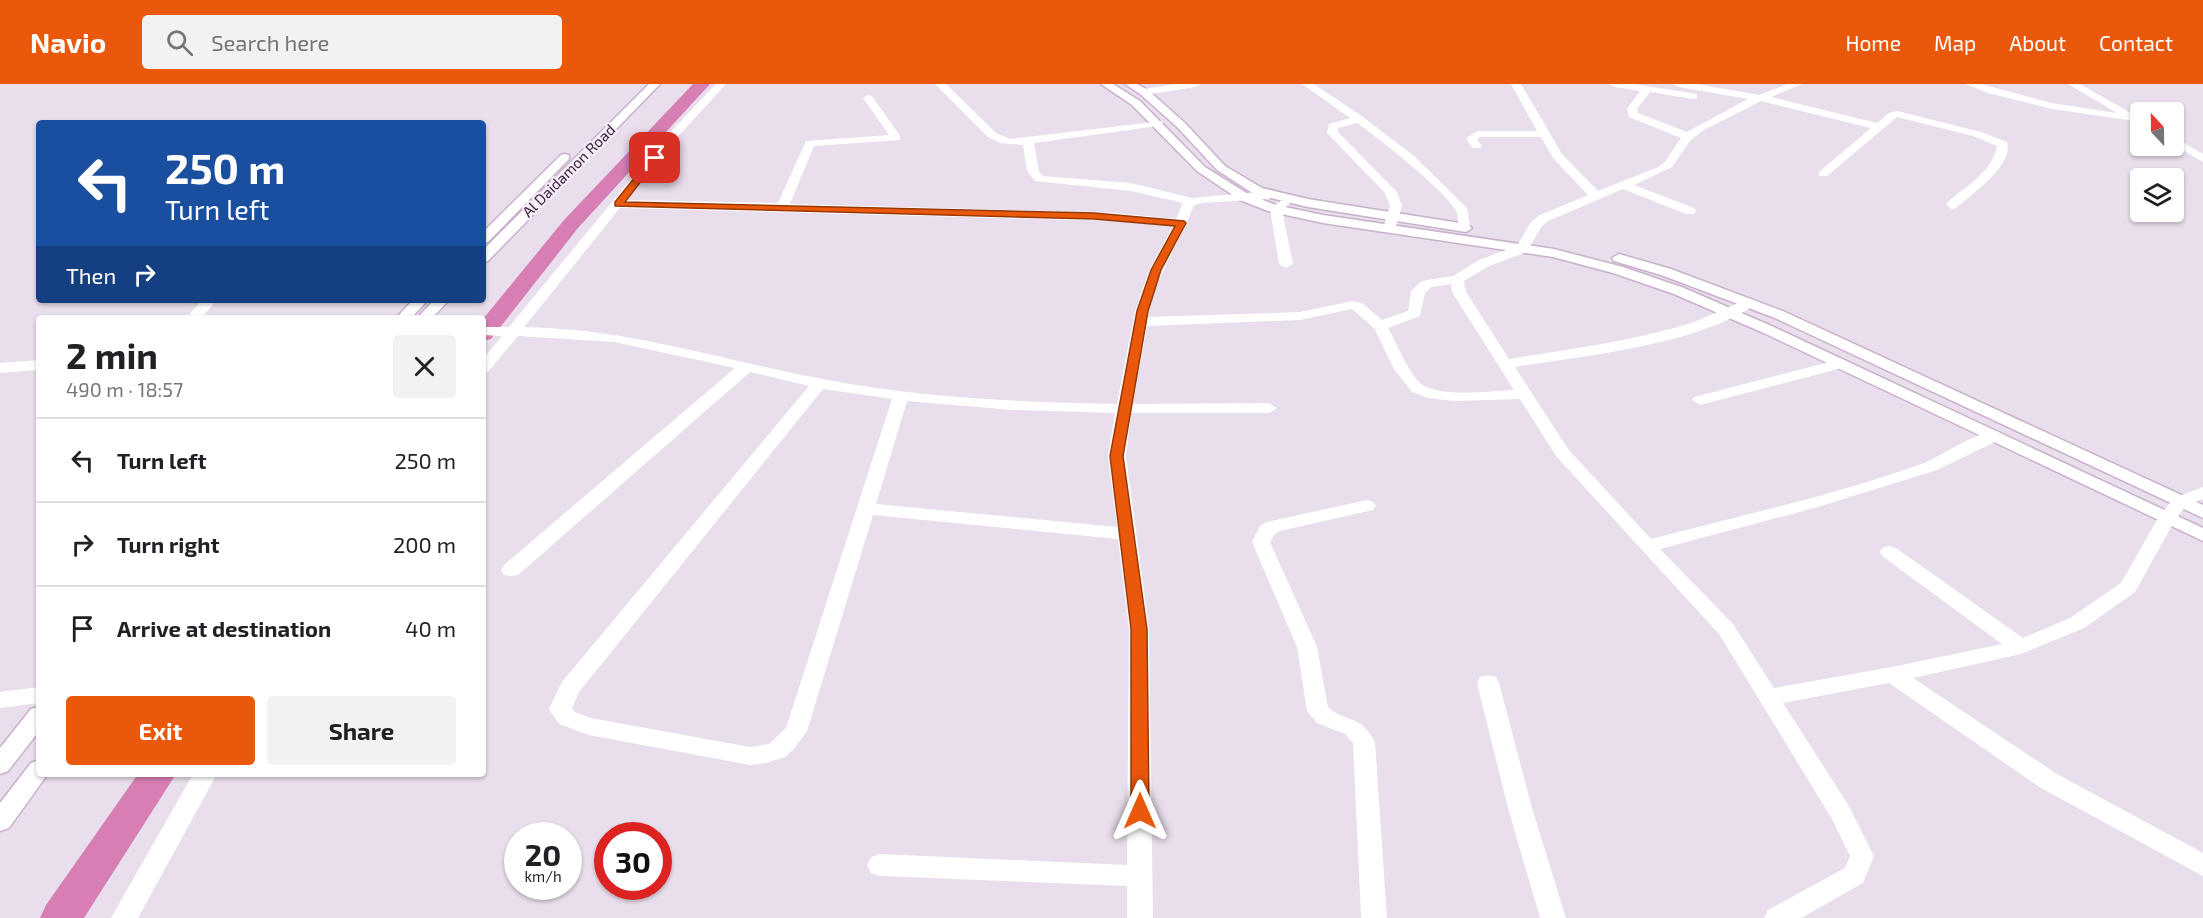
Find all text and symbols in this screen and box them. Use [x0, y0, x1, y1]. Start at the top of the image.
search box [142, 15, 562, 69]
text: Navio [30, 25, 106, 59]
icon: search [163, 26, 196, 59]
text: Search here [211, 29, 329, 55]
text: Home [1845, 30, 1901, 55]
text: Map [1934, 30, 1976, 55]
text: About [2009, 30, 2066, 55]
text: Contact [2099, 30, 2173, 55]
north arrow [2130, 102, 2184, 156]
map controls [2130, 102, 2184, 222]
street label: Al Daidamon Road [518, 120, 618, 220]
pin [629, 132, 680, 183]
icon: arrive [638, 141, 671, 174]
text: 250 m [165, 142, 285, 192]
icon: left [66, 144, 144, 222]
button: layers [2130, 168, 2184, 222]
text: Turn left [165, 193, 269, 225]
icon: right [128, 258, 161, 291]
text: Then [66, 262, 116, 288]
text: 2 min [66, 333, 158, 376]
button: close [393, 335, 456, 398]
text: 490 m · 18:57 [66, 377, 183, 401]
icon: left [66, 444, 99, 477]
text: Turn left [117, 447, 206, 473]
text: 250 m [394, 447, 456, 473]
icon: right [66, 528, 99, 561]
text: Turn right [117, 531, 219, 557]
text: 200 m [393, 531, 456, 557]
icon: arrive [66, 612, 99, 645]
text: Arrive at destination [117, 615, 331, 641]
text: 40 m [405, 615, 456, 641]
button: Exit [66, 696, 255, 765]
button: Share [267, 696, 456, 765]
position arrow [1108, 779, 1172, 843]
speed limit sign: 30 [594, 822, 672, 900]
text: 20 [525, 836, 561, 872]
text: km/h [524, 867, 562, 885]

